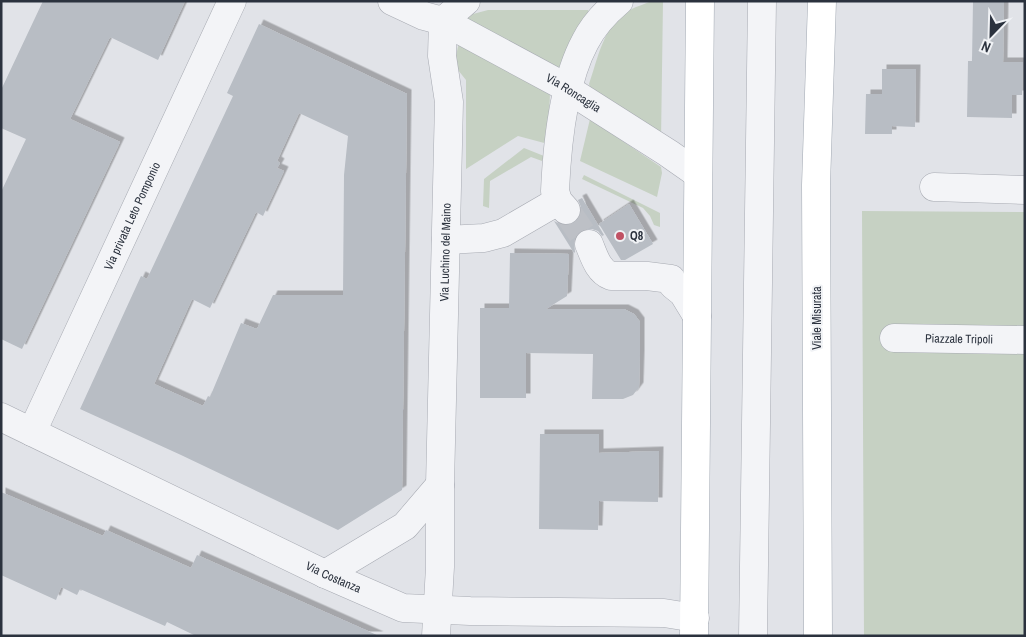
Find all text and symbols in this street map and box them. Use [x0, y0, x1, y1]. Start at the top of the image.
north arrow [966, 10, 1016, 60]
text: N [979, 37, 993, 57]
street label: Via Roncaglia [543, 70, 604, 116]
street label: Via privata Leto Pomponio [100, 160, 164, 273]
street label: Via Luchino del Maino [436, 203, 455, 302]
place label: Q8 [630, 228, 644, 244]
marker: Q8 [614, 230, 626, 242]
street label: Viale Misurata [809, 286, 825, 350]
street label: Piazzale Tripoli [925, 330, 993, 348]
street label: Via Costanza [303, 558, 364, 597]

